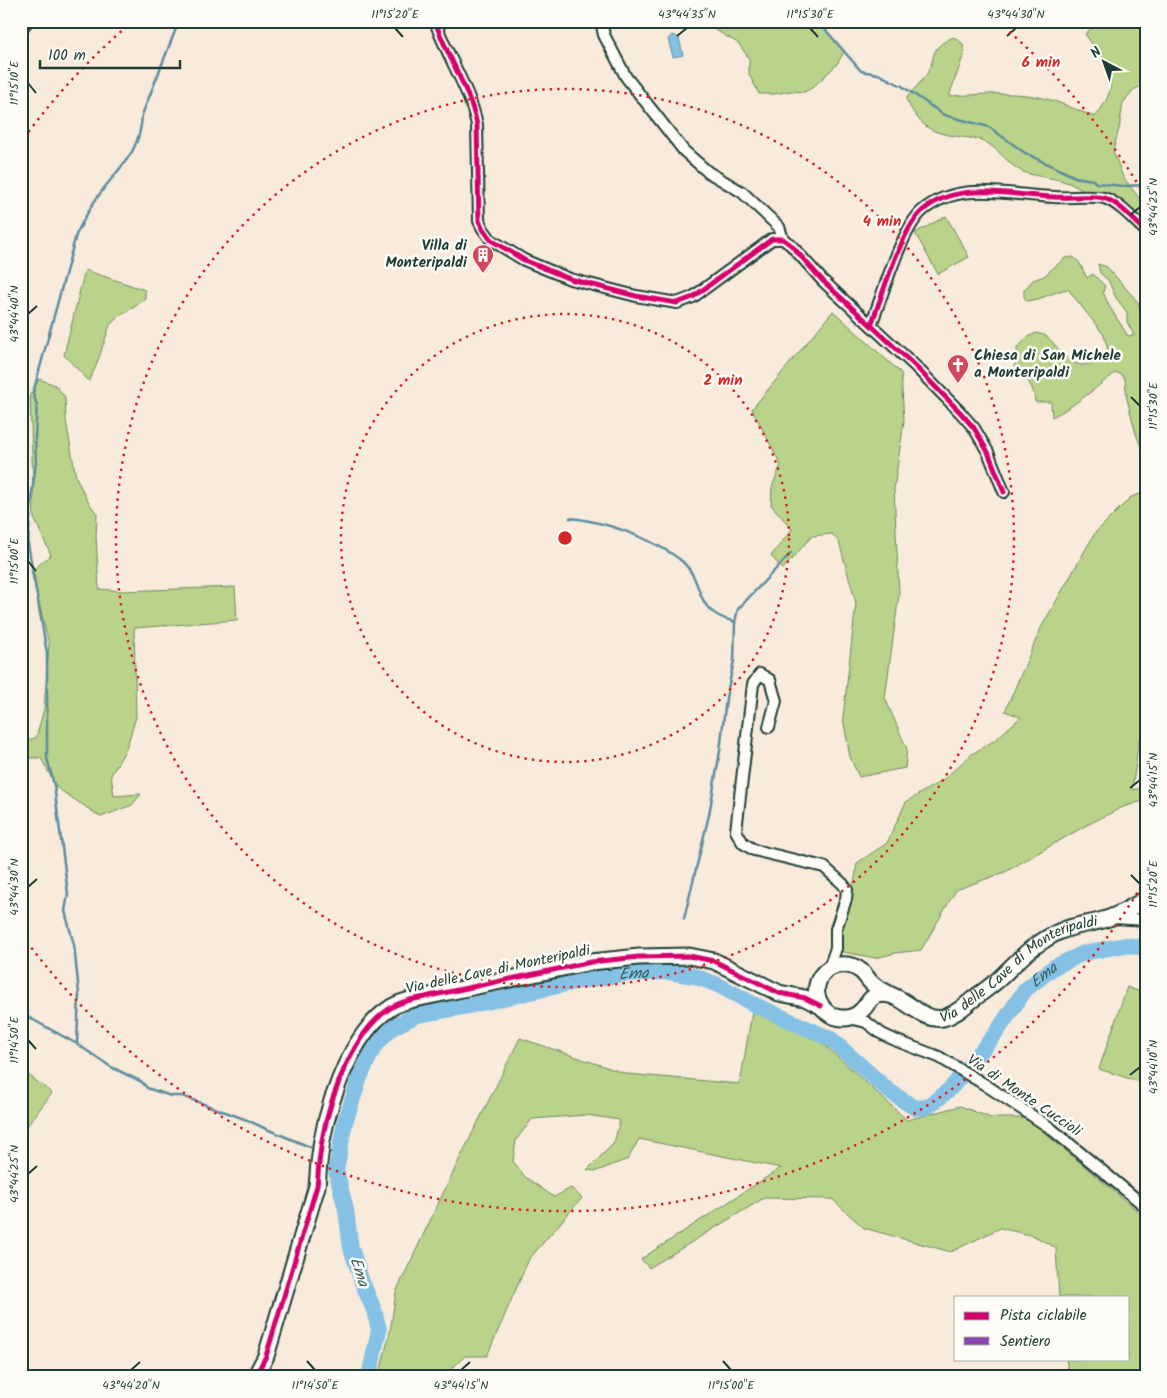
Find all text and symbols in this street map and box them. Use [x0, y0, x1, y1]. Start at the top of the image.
text: 11°15'20"E [371, 5, 420, 24]
text: 43°44'35"N [658, 5, 716, 24]
text: 11°15'30"E [786, 5, 835, 24]
text: 43°44'30"N [987, 5, 1045, 24]
scale bar [40, 38, 180, 70]
north arrow [1080, 38, 1130, 88]
text: N [1086, 42, 1107, 64]
text: 100 m [48, 44, 86, 68]
text: 6 min [1022, 51, 1060, 75]
text: 11°15'10"E [5, 60, 24, 105]
text: 43°44'25"N [1144, 178, 1163, 236]
text: 4 min [863, 210, 901, 234]
place label: Villa di Monteripaldi [385, 234, 468, 275]
building icon: Villa di Monteripaldi [471, 243, 495, 274]
text: 43°44'40"N [5, 285, 24, 343]
place label: Chiesa di San Michele a Monteripaldi [974, 344, 1121, 385]
church icon: Chiesa di San Michele a Monteripaldi [946, 353, 970, 384]
text: 2 min [703, 369, 743, 393]
text: 11°15'30"E [1144, 381, 1163, 430]
centre of rings [556, 529, 574, 547]
text: 11°15'00"E [5, 537, 24, 584]
text: 43°44'15"N [1144, 753, 1163, 807]
text: 43°44'30"N [5, 858, 24, 916]
text: 11°15'20"E [1144, 859, 1163, 908]
street label: Via delle Cave di Monteripaldi [937, 910, 1101, 1030]
street label: Via delle Cave di Monteripaldi [404, 938, 594, 1001]
water label: Ema [1024, 955, 1064, 994]
water label: Ema [618, 960, 650, 987]
text: 11°14'50"E [5, 1015, 24, 1064]
text: 43°44'10"N [1144, 1040, 1163, 1094]
street label: Via di Monte Cuccioli [962, 1049, 1087, 1144]
text: 43°44'25"N [5, 1145, 24, 1203]
water label: Ema [343, 1254, 376, 1291]
legend [954, 1296, 1130, 1360]
text: Pista ciclabile [1000, 1304, 1087, 1328]
text: Sentiero [1000, 1330, 1051, 1354]
text: 43°44'20"N [102, 1376, 160, 1395]
text: 11°14'50"E [291, 1376, 340, 1395]
text: 43°44'15"N [434, 1376, 488, 1395]
text: 11°15'00"E [708, 1376, 755, 1395]

